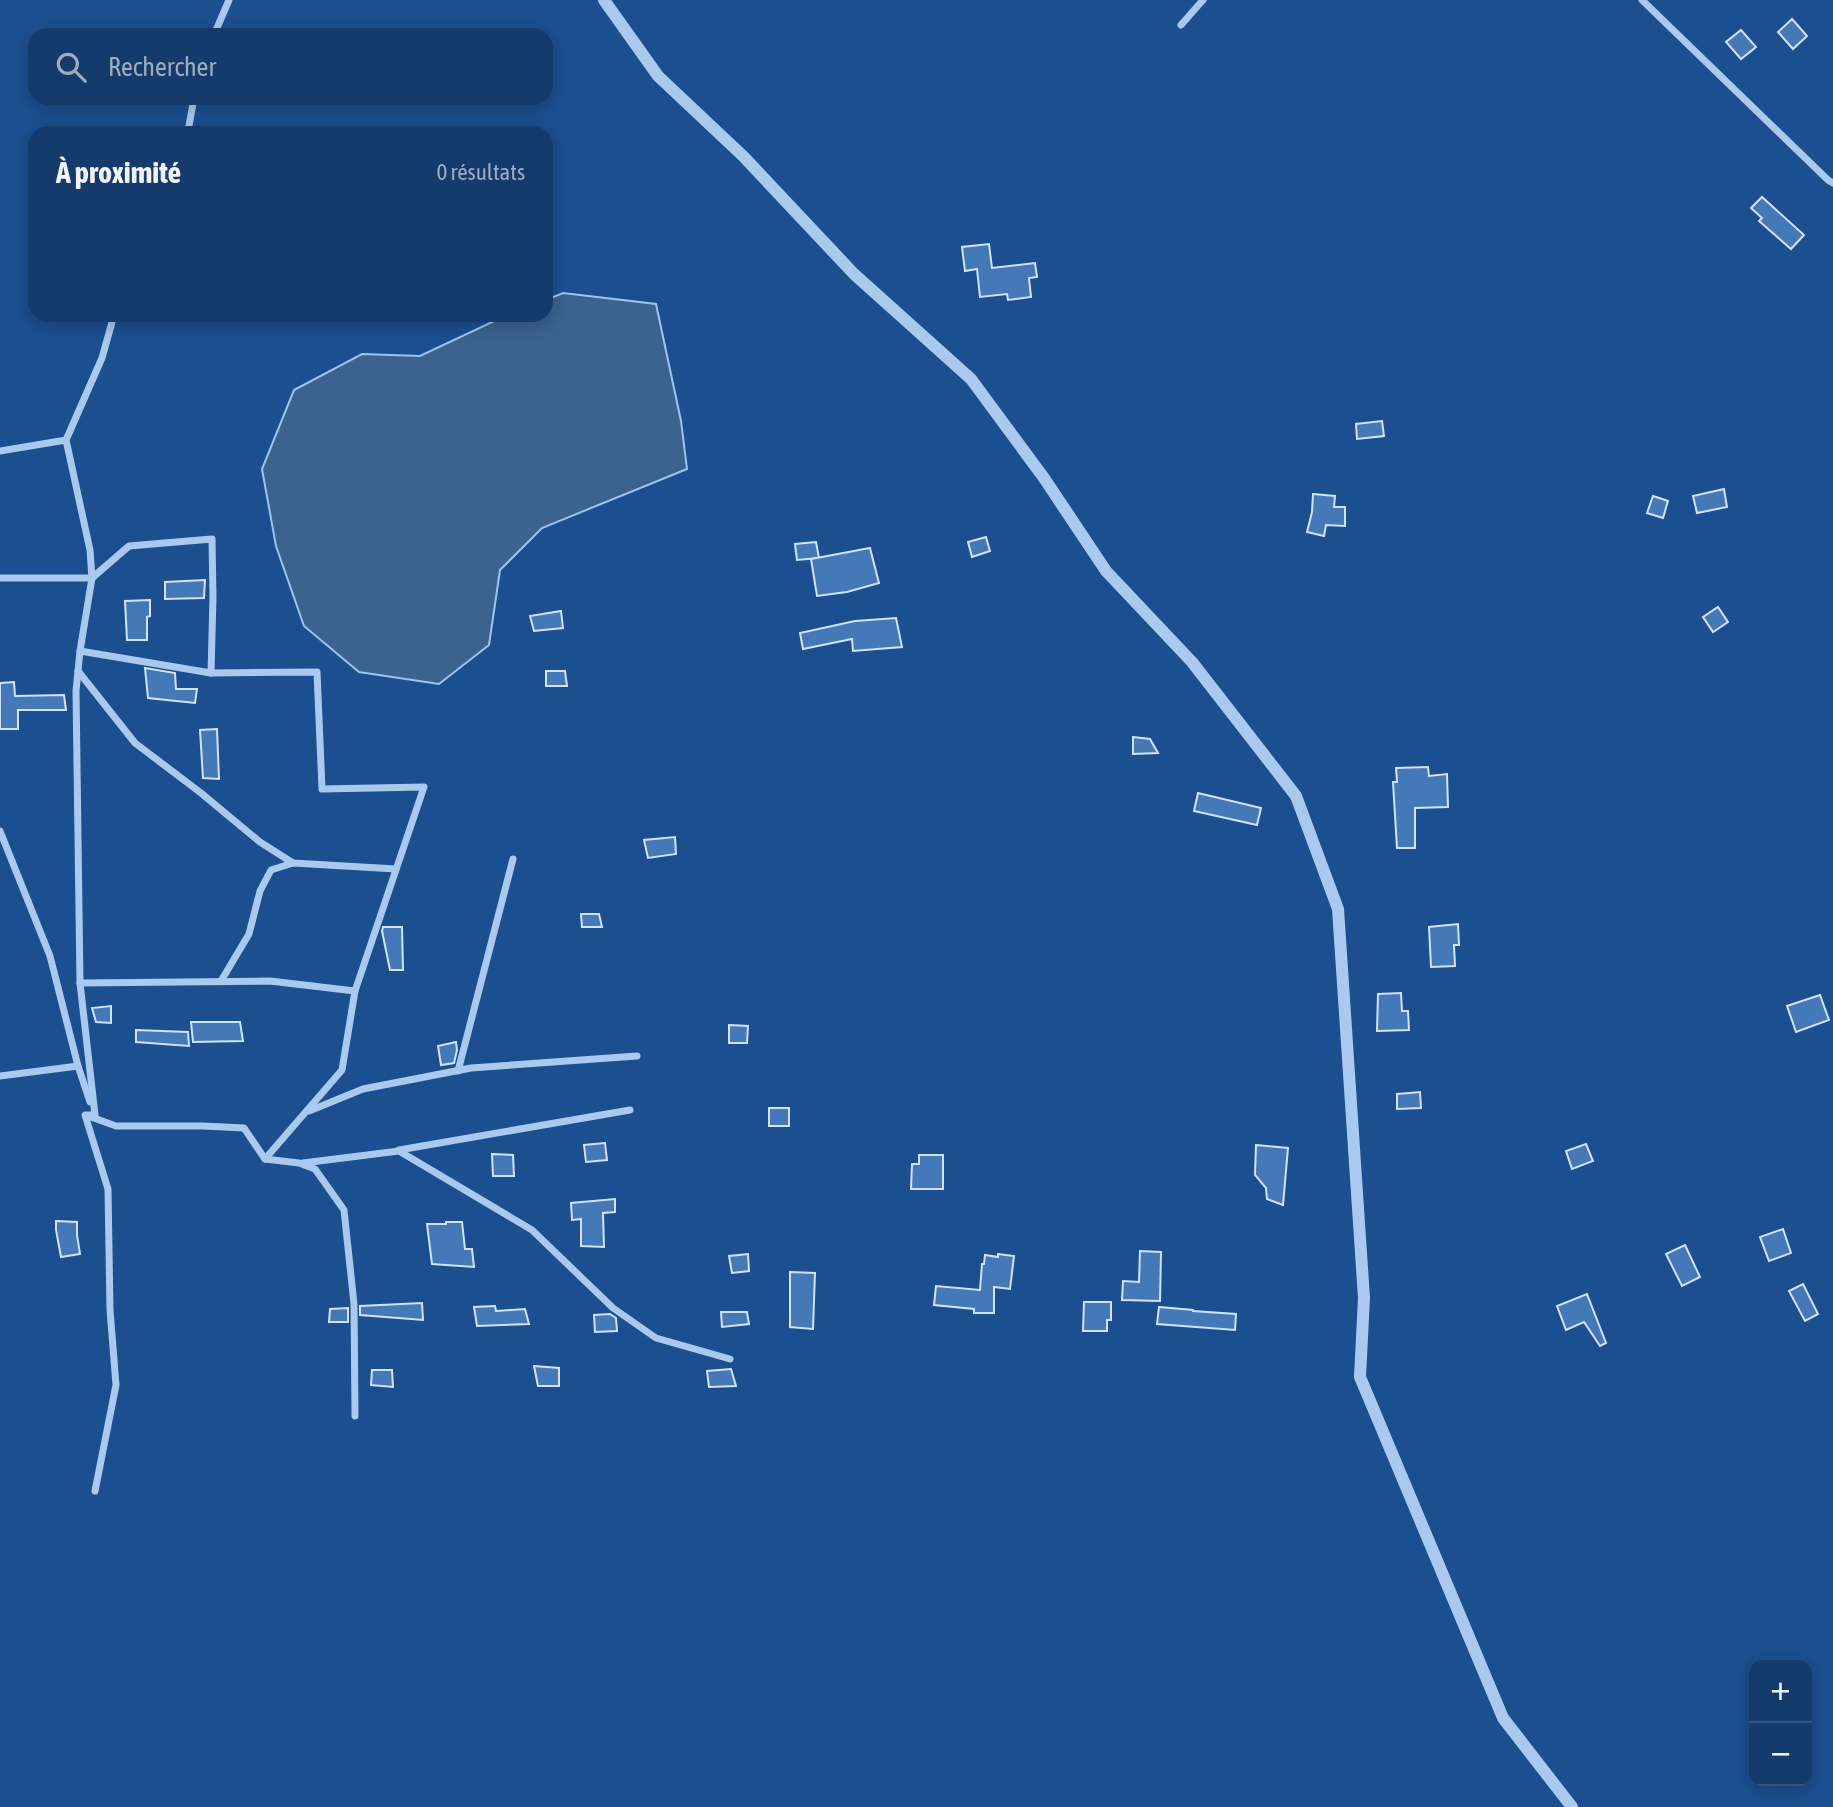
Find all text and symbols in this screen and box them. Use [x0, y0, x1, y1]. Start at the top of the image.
search box [28, 28, 553, 105]
icon: search [52, 48, 90, 86]
text: Rechercher [108, 52, 216, 82]
text: À proximité [56, 155, 181, 189]
text: 0 résultats [436, 159, 525, 185]
map controls [1749, 1660, 1812, 1786]
button: + [1749, 1660, 1812, 1723]
button: − [1749, 1723, 1812, 1786]

